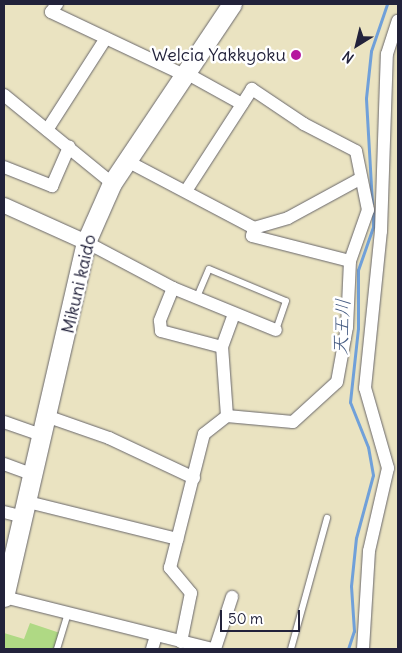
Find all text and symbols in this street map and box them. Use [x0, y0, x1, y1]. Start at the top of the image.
north arrow [332, 20, 382, 70]
place label: Welcia Yakkyoku [151, 44, 286, 66]
text: N [339, 47, 357, 67]
marker: Welcia Yakkyoku [290, 49, 302, 61]
street label: Mikuni kaido [57, 232, 101, 336]
water label: 天王川 [329, 298, 355, 356]
scale bar [222, 600, 302, 632]
text: 50 m [228, 609, 263, 628]

